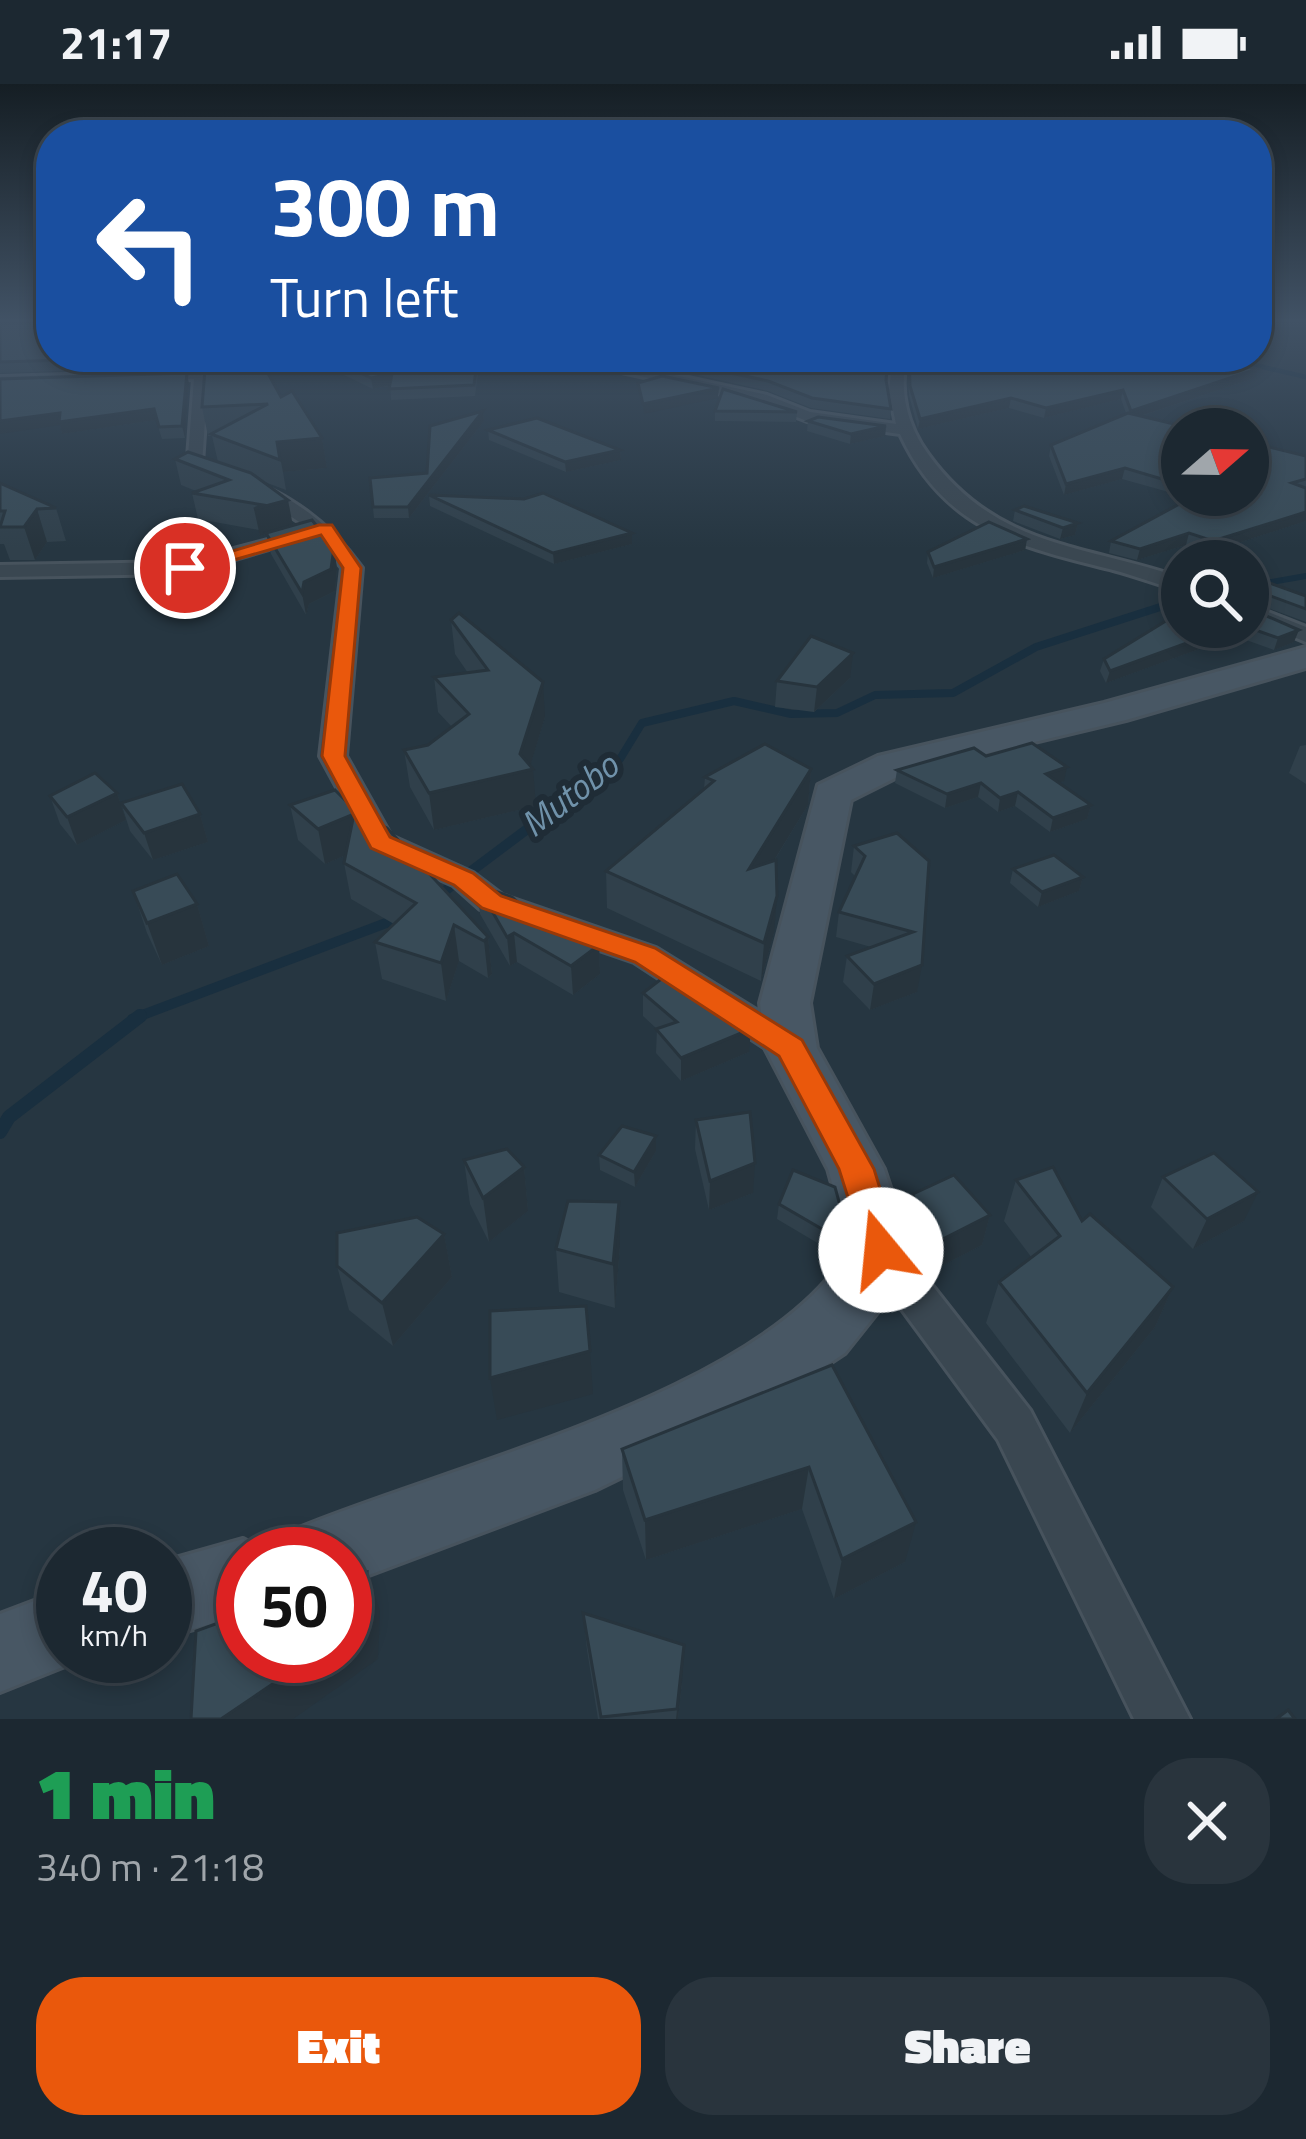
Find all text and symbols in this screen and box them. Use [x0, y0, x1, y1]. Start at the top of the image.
text: 21:17 [60, 8, 172, 76]
text: 300 m [270, 141, 500, 269]
icon: left [72, 168, 228, 324]
text: Turn left [270, 256, 459, 338]
north arrow [1161, 408, 1269, 516]
map controls [1161, 408, 1269, 648]
pin [134, 517, 236, 619]
icon: arrive [152, 535, 218, 601]
button: search [1161, 540, 1269, 648]
water label: Mutobo [508, 737, 631, 850]
position arrow [818, 1187, 944, 1313]
speed limit sign: 50 [216, 1527, 372, 1683]
text: 40 [80, 1544, 148, 1635]
text: km/h [80, 1612, 148, 1658]
text: 1 min [36, 1737, 215, 1847]
button: close [1144, 1758, 1270, 1884]
text: 340 m · 21:18 [36, 1837, 264, 1896]
button: Exit [36, 1977, 641, 2115]
button: Share [665, 1977, 1270, 2115]

